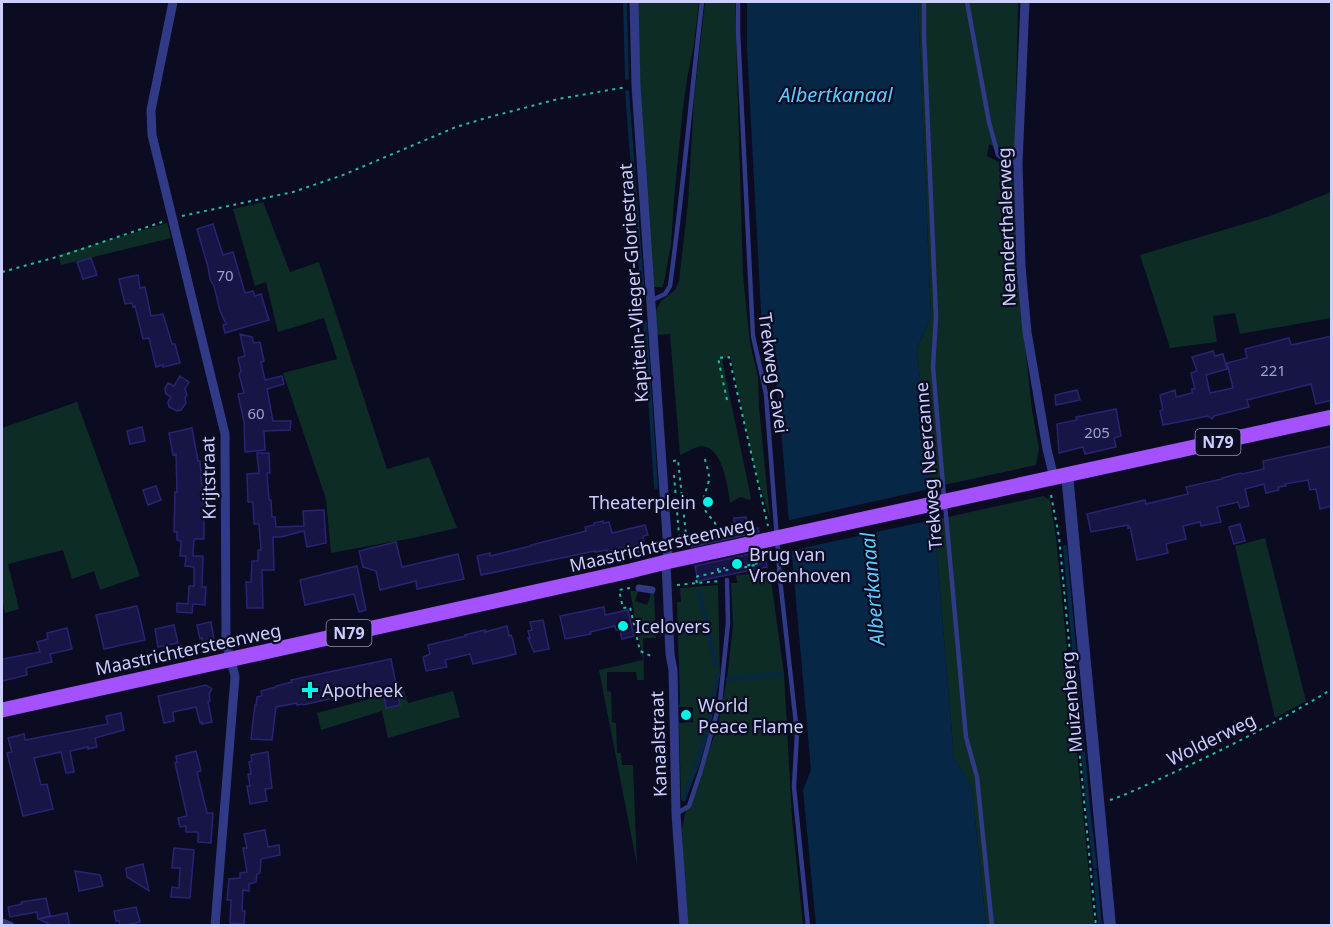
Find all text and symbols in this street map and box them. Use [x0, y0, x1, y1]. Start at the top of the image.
water label: Albertkanaal [777, 81, 893, 108]
street label: Neanderthalerweg [991, 147, 1021, 307]
street label: Kapitein-Vlieger-Gloriestraat [613, 162, 653, 403]
house number: 70 [216, 265, 234, 285]
street label: Trekweg Cavei [754, 311, 794, 435]
house number: 221 [1260, 360, 1286, 380]
street label: Trekweg Neercanne [909, 381, 947, 551]
house number: 60 [247, 403, 265, 423]
house number: 205 [1084, 422, 1110, 442]
road number: N79 [1196, 429, 1240, 455]
street label: Krijtstraat [195, 436, 221, 520]
place label: Theaterplein [589, 490, 696, 514]
marker: Theaterplein [701, 495, 715, 509]
street label: Maastrichtersteenweg [567, 511, 757, 577]
water label: Albertkanaal [854, 531, 891, 649]
place label: Brug van Vroenhoven [749, 542, 851, 587]
marker: Brug van Vroenhoven [730, 557, 744, 571]
place label: Icelovers [635, 614, 710, 638]
street label: Maastrichtersteenweg [93, 618, 283, 680]
marker: Icelovers [616, 619, 630, 633]
road number: N79 [326, 620, 372, 646]
street label: Muizenberg [1055, 650, 1087, 754]
place label: Apotheek [322, 678, 403, 702]
marker: Apotheek [303, 683, 317, 697]
street label: Kanaalstraat [644, 690, 672, 797]
place label: World Peace Flame [698, 693, 804, 738]
street label: Wolderweg [1163, 707, 1259, 771]
marker: World Peace Flame [679, 708, 693, 722]

